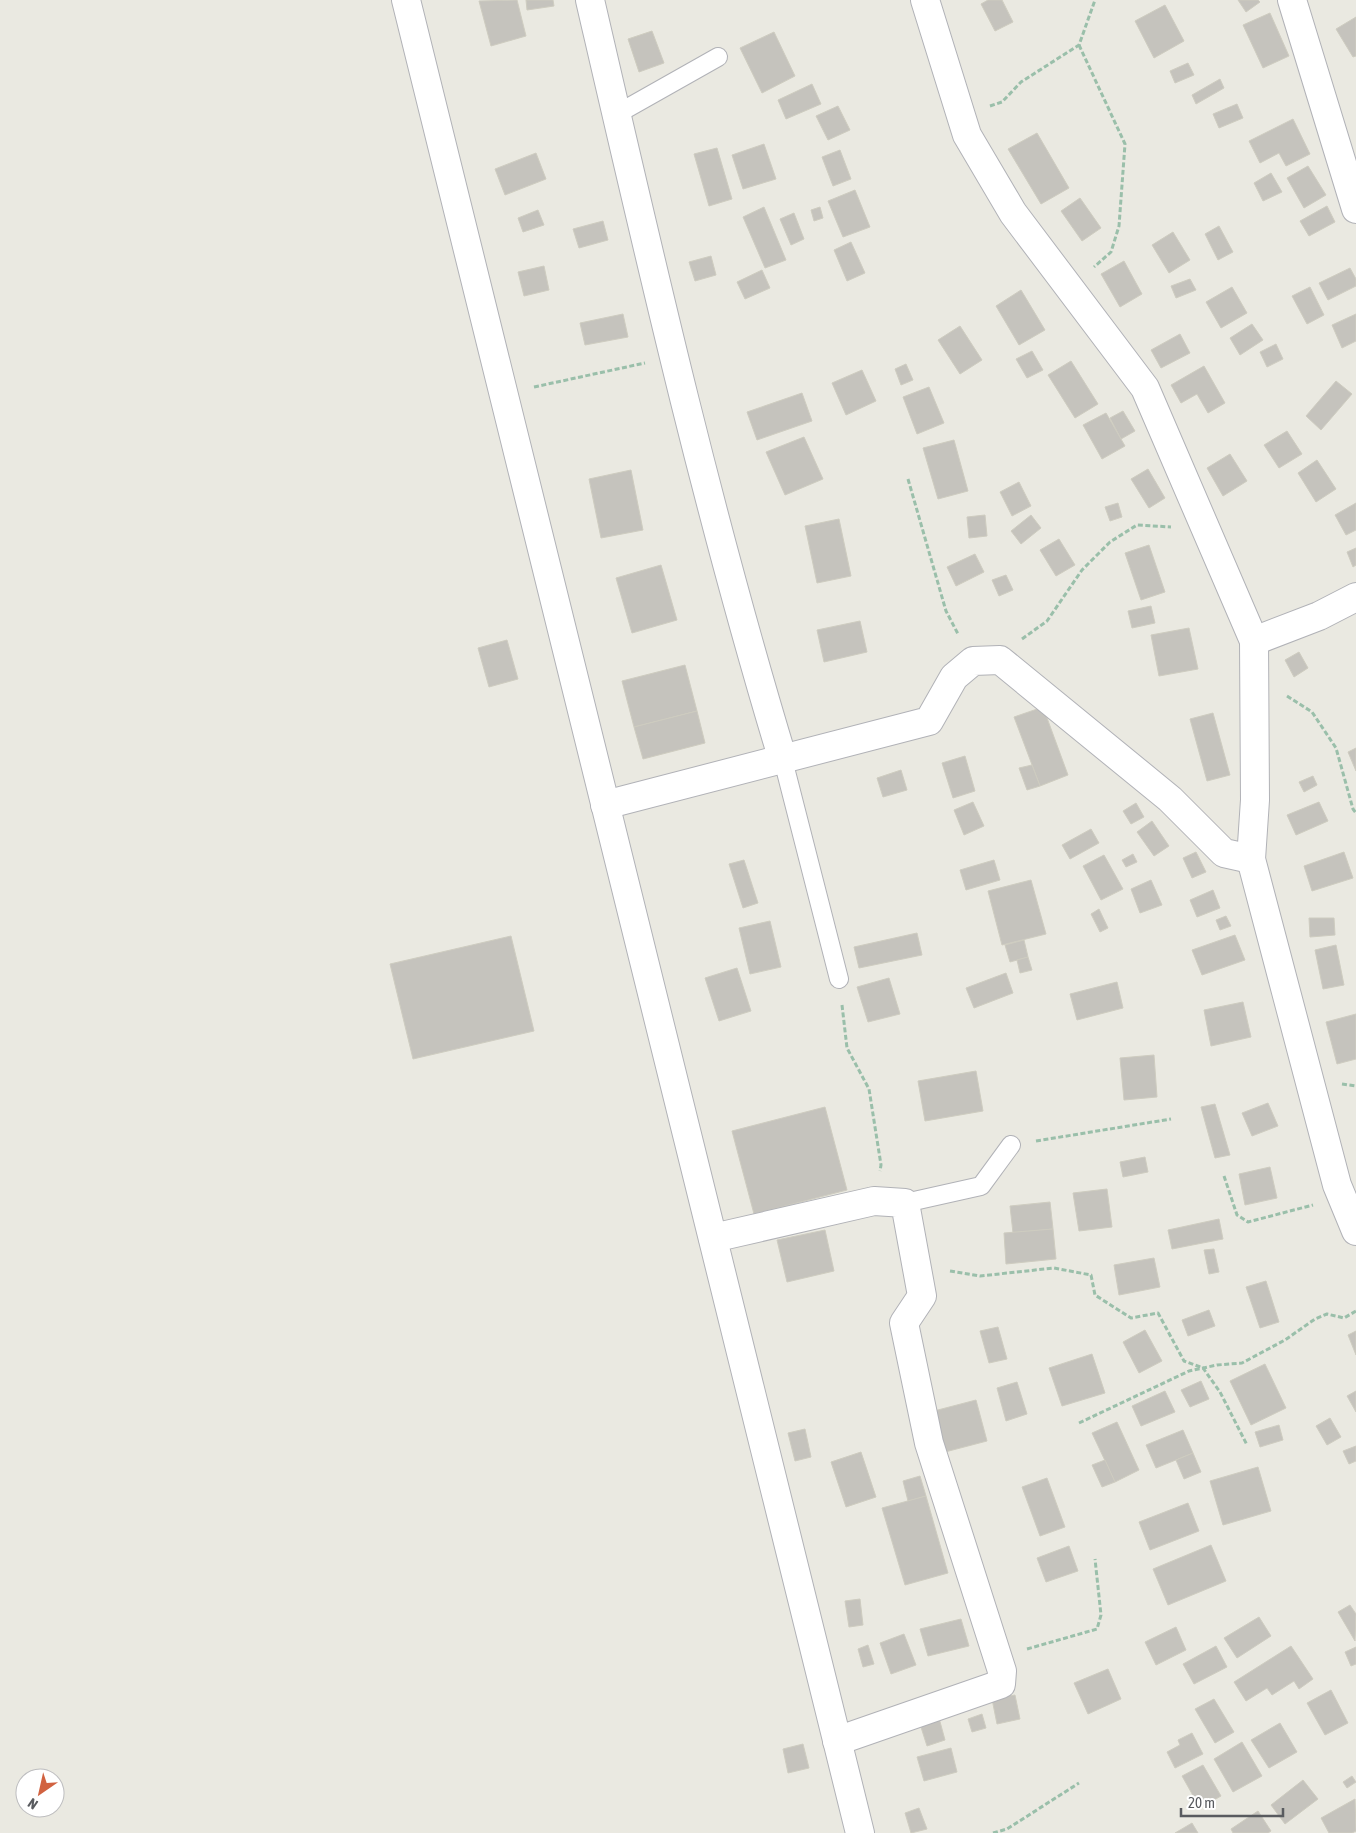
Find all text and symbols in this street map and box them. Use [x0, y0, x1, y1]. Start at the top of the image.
north arrow [15, 1768, 65, 1818]
scale bar [1181, 1786, 1284, 1818]
text: 20 m [1188, 1794, 1215, 1811]
text: N [25, 1795, 41, 1813]

